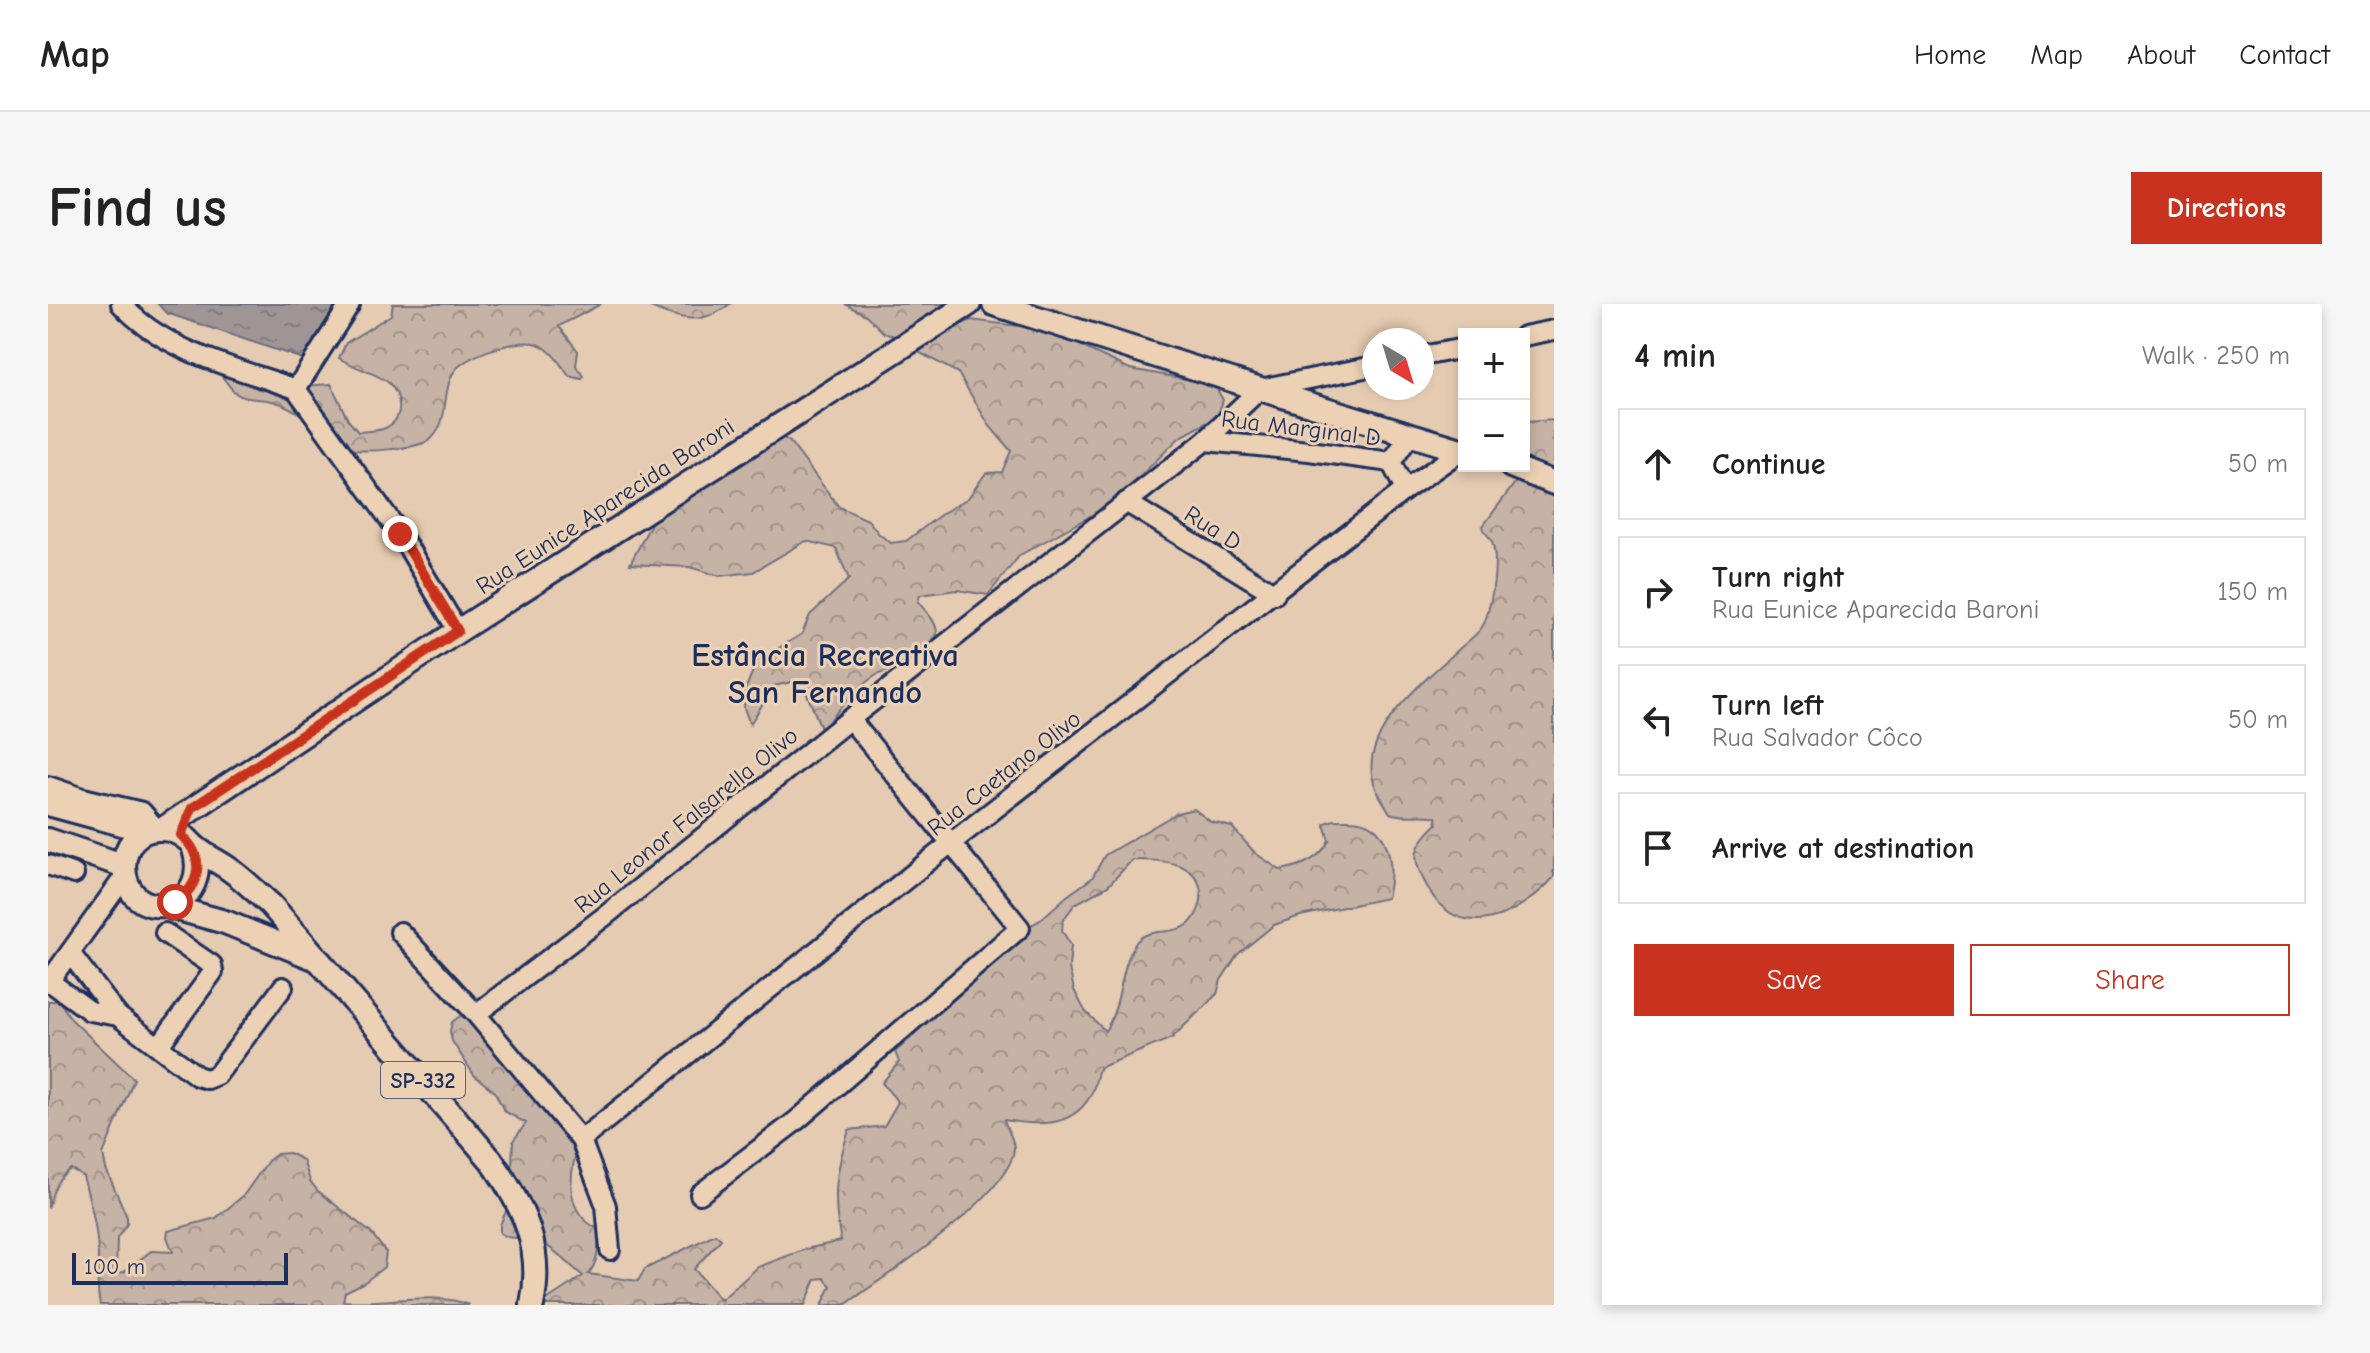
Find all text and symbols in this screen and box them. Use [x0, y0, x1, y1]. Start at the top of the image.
text: Map [40, 33, 110, 77]
text: Home [1914, 39, 1986, 71]
text: Map [2030, 39, 2083, 71]
text: About [2127, 39, 2195, 71]
text: Contact [2239, 39, 2330, 71]
button: Directions [2131, 172, 2322, 244]
text: Find us [48, 176, 227, 240]
north arrow [1362, 328, 1434, 400]
map controls [1458, 328, 1530, 472]
button: + [1458, 328, 1530, 400]
text: 4 min [1634, 336, 1716, 376]
text: Walk · 250 m [2142, 341, 2290, 371]
button: − [1458, 400, 1530, 472]
street label: Rua Marginal D [1220, 404, 1382, 452]
street label: Rua Eunice Aparecida Baroni [471, 412, 739, 600]
icon: ahead [1636, 442, 1680, 486]
text: Continue [1712, 447, 1826, 482]
text: 50 m [2228, 449, 2288, 479]
street label: Rua D [1179, 500, 1247, 556]
route end [382, 516, 418, 552]
text: Turn right [1712, 560, 1844, 595]
icon: right [1636, 570, 1680, 614]
text: 150 m [2218, 577, 2288, 607]
text: Rua Eunice Aparecida Baroni [1712, 595, 2039, 625]
district label: Estância Recreativa San Fernando [691, 637, 959, 711]
text: Turn left [1712, 688, 1824, 723]
icon: left [1636, 698, 1680, 742]
street label: Rua Caetano Olivo [922, 704, 1086, 842]
text: 50 m [2228, 705, 2288, 735]
street label: Rua Leonor Falsarella Olivo [569, 721, 803, 919]
text: Rua Salvador Côco [1712, 723, 1923, 753]
icon: arrive [1636, 826, 1680, 870]
text: Arrive at destination [1712, 831, 1974, 866]
route start [157, 884, 193, 920]
button: Save [1634, 944, 1954, 1016]
button: Share [1970, 944, 2290, 1016]
road number: SP-332 [381, 1062, 465, 1098]
scale bar [72, 1249, 288, 1285]
text: 100 m [84, 1254, 145, 1280]

